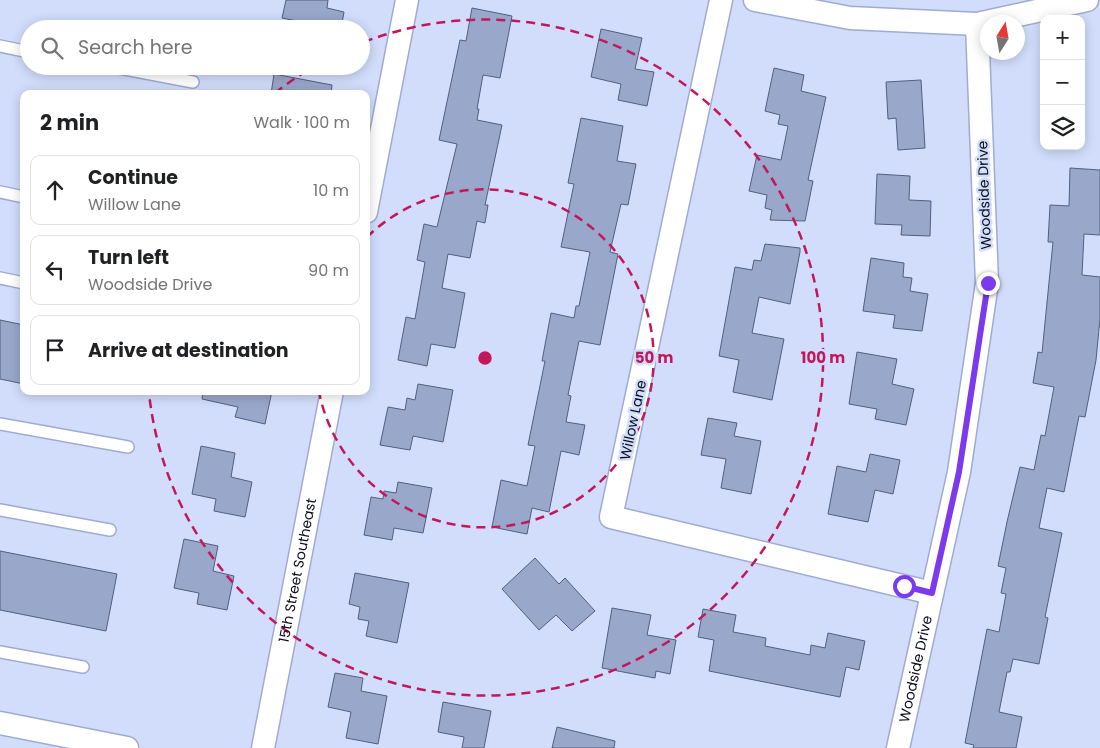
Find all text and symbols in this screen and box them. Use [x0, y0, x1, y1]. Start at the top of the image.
north arrow [980, 15, 1025, 60]
map controls [1040, 15, 1085, 150]
button: + [1040, 15, 1085, 60]
search box [20, 20, 370, 75]
icon: search [38, 34, 66, 62]
text: Search here [78, 34, 192, 61]
button: − [1040, 60, 1085, 105]
button: layers [1040, 105, 1085, 150]
text: 2 min [40, 108, 99, 137]
text: Walk · 100 m [253, 111, 350, 134]
street label: Woodside Drive [972, 140, 996, 250]
text: Continue [88, 164, 178, 191]
icon: ahead [41, 176, 69, 204]
text: 10 m [313, 179, 349, 202]
text: Willow Lane [88, 193, 181, 216]
text: Turn left [88, 244, 169, 271]
icon: left [41, 256, 69, 284]
text: 90 m [308, 259, 349, 282]
route end [977, 272, 1000, 295]
text: Woodside Drive [88, 273, 212, 296]
icon: arrive [41, 336, 69, 364]
text: Arrive at destination [88, 337, 289, 364]
text: 50 m [635, 347, 673, 368]
text: 100 m [801, 347, 845, 368]
centre of rings [476, 349, 494, 367]
street label: Willow Lane [615, 378, 651, 462]
street label: 15th Street Southeast [274, 496, 321, 644]
route start [893, 575, 916, 598]
street label: Woodside Drive [894, 613, 937, 724]

